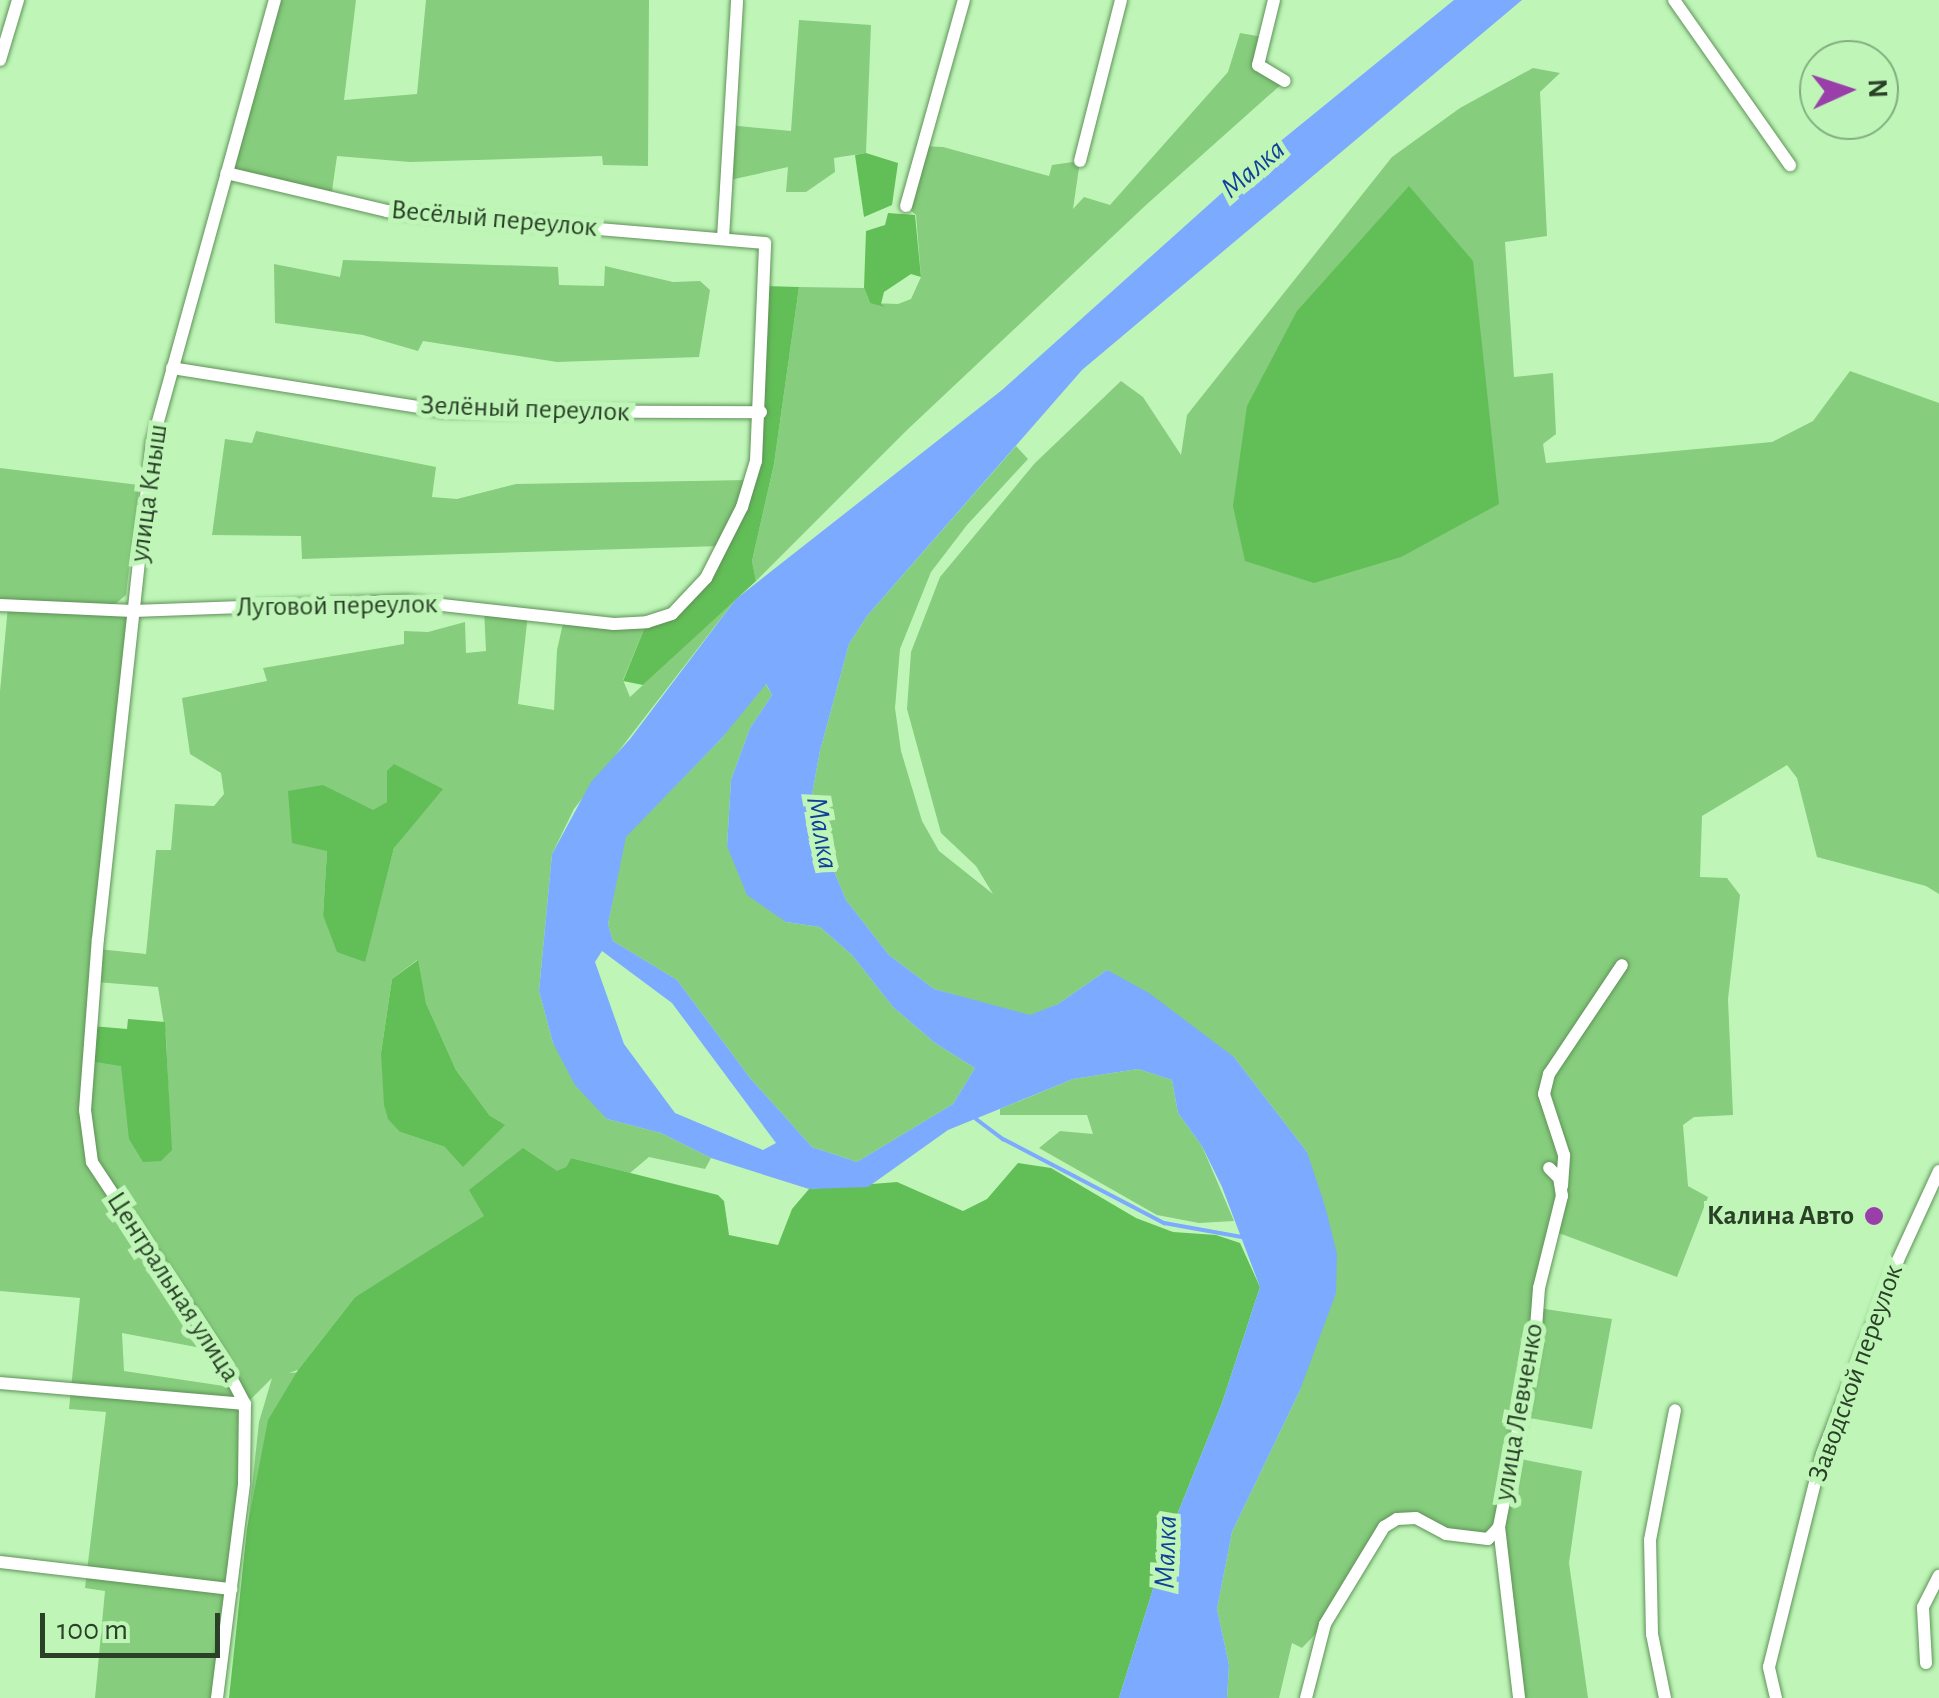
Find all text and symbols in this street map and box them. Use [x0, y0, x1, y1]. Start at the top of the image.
north arrow [1799, 40, 1899, 140]
text: N [1862, 78, 1891, 99]
water label: Малка [1213, 132, 1293, 206]
street label: Весёлый переулок [389, 193, 599, 245]
street label: Зелёный переулок [420, 389, 630, 429]
street label: улица Кныш [123, 422, 175, 564]
street label: Луговой переулок [236, 587, 438, 625]
water label: Малка [798, 794, 846, 872]
street label: Центральная улица [99, 1185, 247, 1389]
place label: Калина Авто [1707, 1199, 1854, 1233]
marker: Калина Авто [1863, 1205, 1885, 1227]
street label: Заводской переулок [1801, 1260, 1911, 1486]
street label: улица Левченко [1487, 1321, 1551, 1503]
water label: Малка [1147, 1515, 1185, 1589]
scale bar [45, 1593, 225, 1655]
text: 100 m [57, 1615, 128, 1645]

